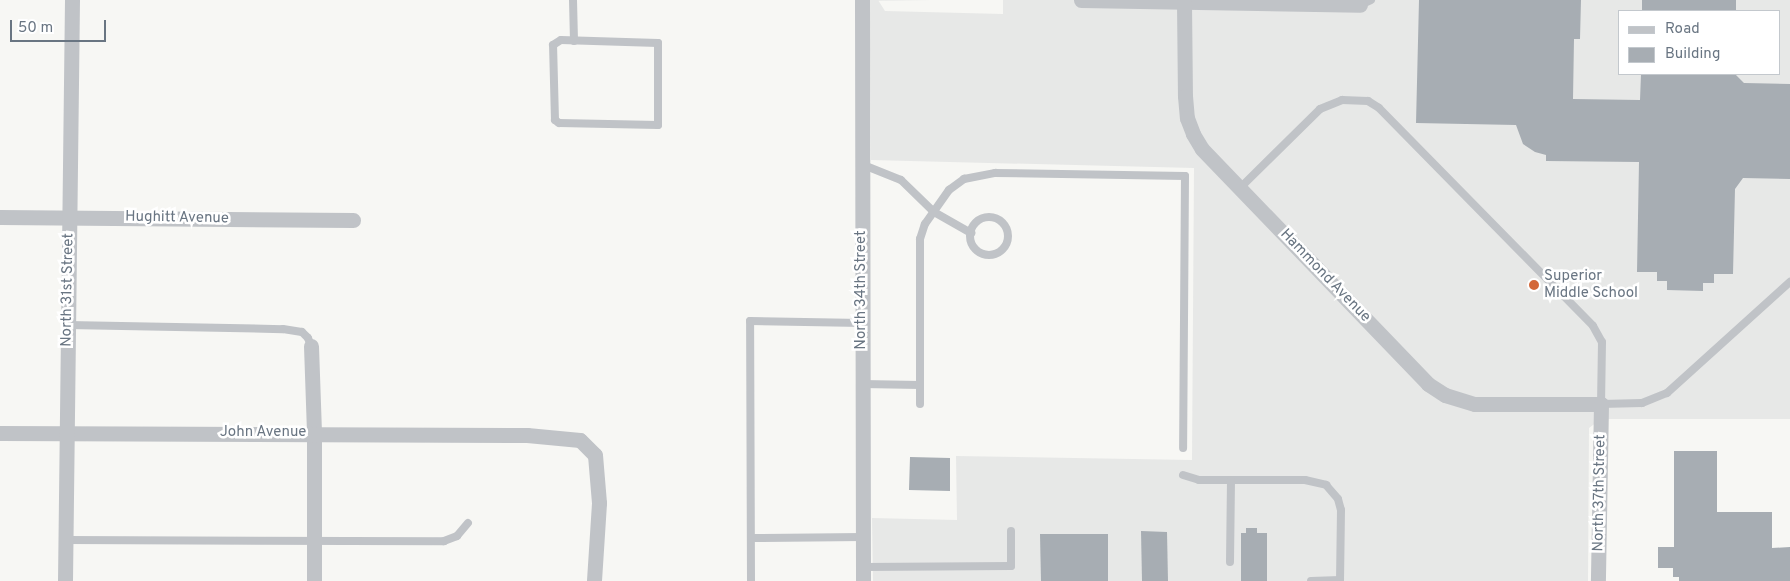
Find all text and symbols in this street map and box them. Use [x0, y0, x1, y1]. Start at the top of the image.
scale bar [12, 10, 109, 42]
legend [1618, 10, 1780, 75]
text: 50 m [18, 19, 53, 38]
text: Road [1665, 20, 1700, 39]
text: Building [1665, 45, 1720, 64]
street label: Hughitt Avenue [125, 208, 229, 228]
street label: Hammond Avenue [1276, 225, 1374, 327]
street label: North 34th Street [853, 230, 871, 350]
street label: North 31st Street [58, 233, 78, 347]
place label: Superior Middle School [1544, 267, 1638, 302]
marker: Superior Middle School [1528, 279, 1540, 291]
street label: John Avenue [219, 424, 307, 442]
street label: North 37th Street [1590, 434, 1610, 552]

